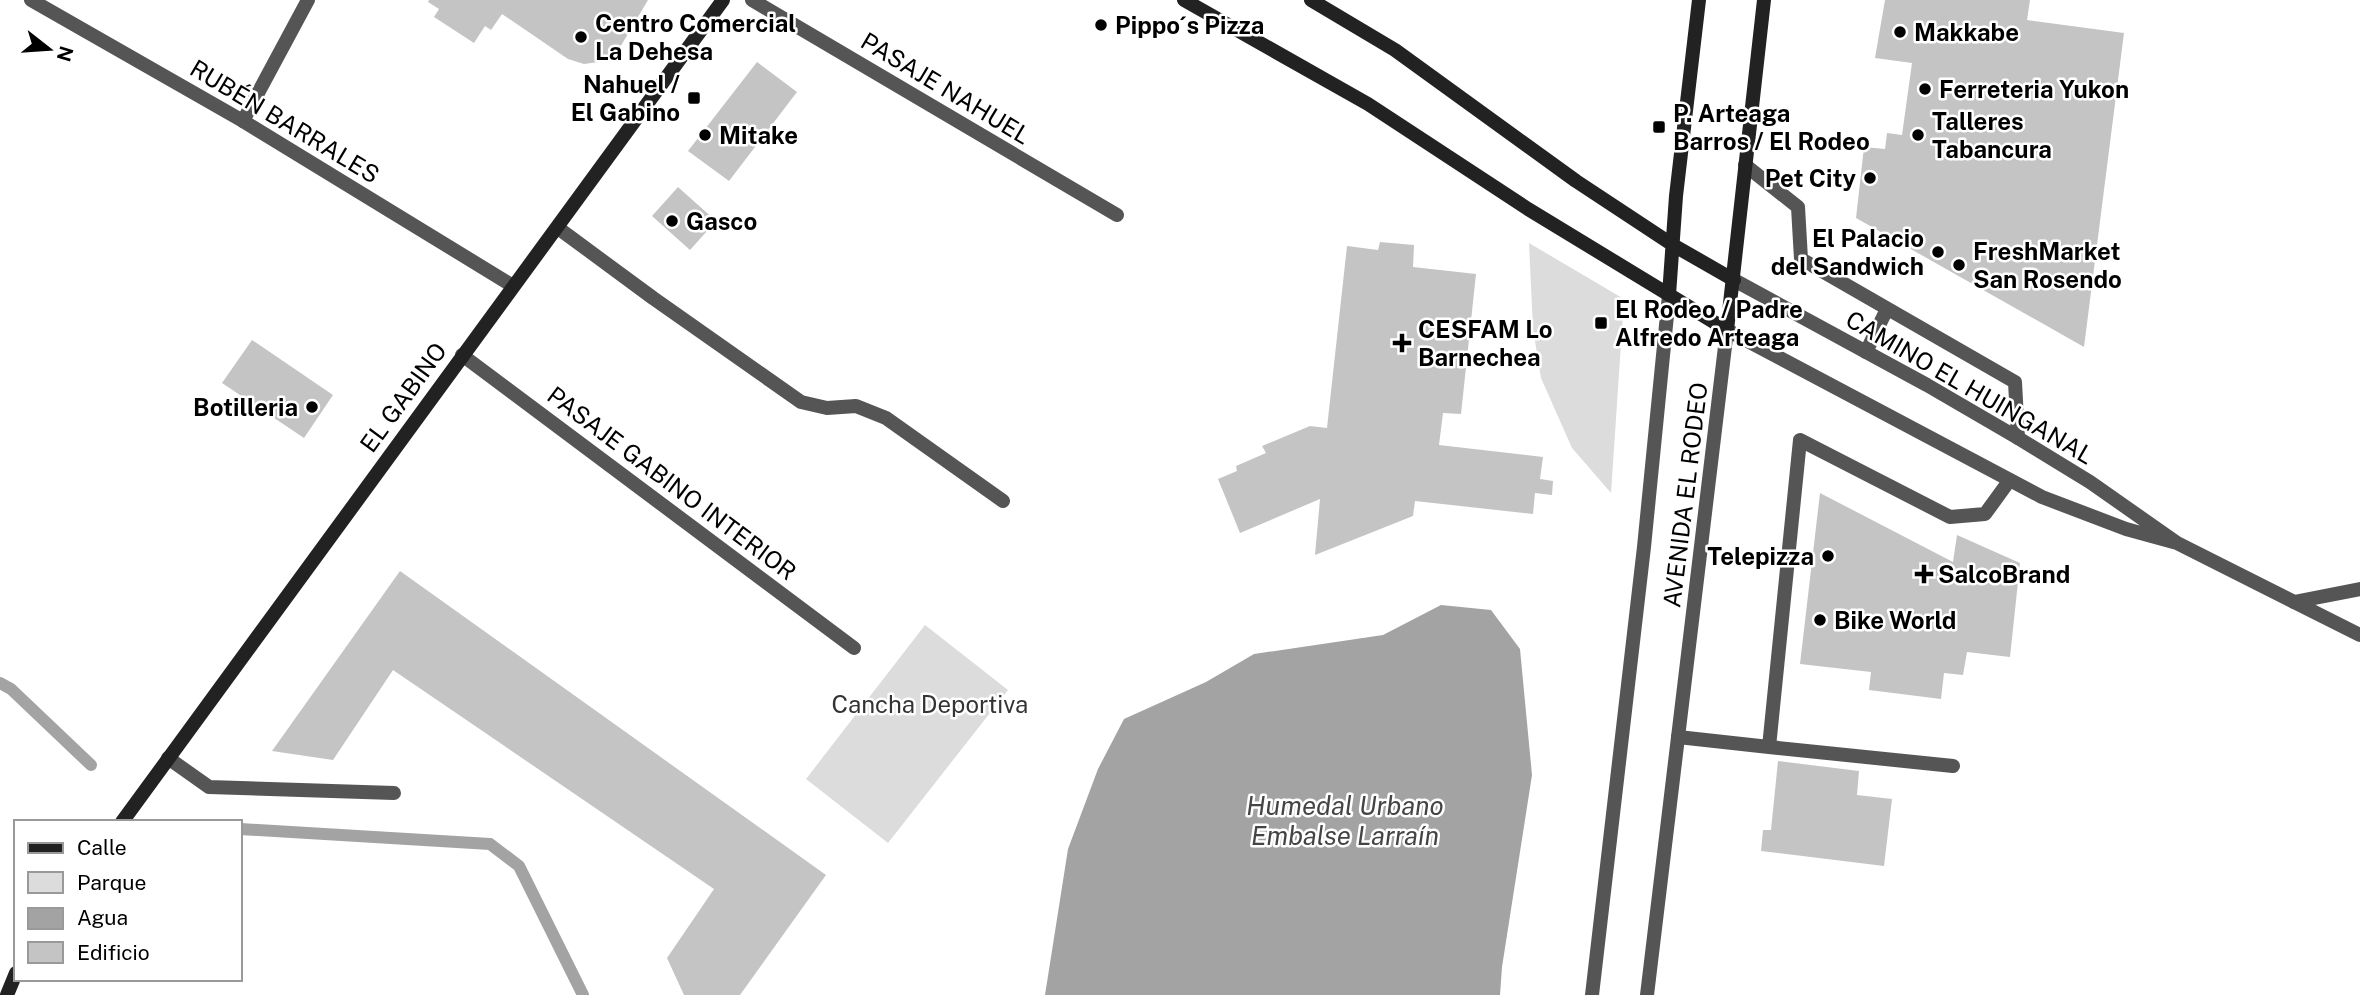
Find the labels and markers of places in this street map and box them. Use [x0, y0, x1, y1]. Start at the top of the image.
place label: Centro Comercial La Dehesa [595, 9, 796, 65]
place label: Pippo´s Pizza [1115, 11, 1264, 39]
marker: Pippo´s Pizza [1093, 17, 1109, 33]
place label: Makkabe [1914, 18, 2019, 46]
marker: Makkabe [1892, 24, 1908, 40]
marker: Centro Comercial La Dehesa [573, 29, 589, 45]
place label: Nahuel / El Gabino [571, 70, 680, 126]
place label: Ferreteria Yukon [1939, 75, 2129, 103]
marker: Ferreteria Yukon [1917, 81, 1933, 97]
marker: Nahuel / El Gabino [686, 90, 702, 106]
place label: P. Arteaga Barros / El Rodeo [1673, 99, 1870, 155]
place label: Talleres Tabancura [1932, 107, 2052, 163]
marker: P. Arteaga Barros / El Rodeo [1651, 119, 1667, 135]
place label: Mitake [719, 121, 798, 149]
marker: Mitake [697, 127, 713, 143]
marker: Talleres Tabancura [1910, 127, 1926, 143]
place label: Pet City [1765, 164, 1856, 192]
marker: Pet City [1862, 170, 1878, 186]
place label: Gasco [686, 207, 757, 235]
marker: Gasco [664, 213, 680, 229]
place label: El Palacio del Sandwich [1771, 224, 1924, 280]
place label: FreshMarket San Rosendo [1973, 237, 2122, 293]
marker: El Palacio del Sandwich [1930, 244, 1946, 260]
marker: FreshMarket San Rosendo [1951, 257, 1967, 273]
place label: El Rodeo / Padre Alfredo Arteaga [1615, 295, 1803, 351]
place label: CESFAM Lo Barnechea [1418, 315, 1553, 371]
marker: El Rodeo / Padre Alfredo Arteaga [1593, 315, 1609, 331]
marker: CESFAM Lo Barnechea [1392, 333, 1412, 353]
place label: Botilleria [193, 393, 298, 421]
marker: Botilleria [304, 399, 320, 415]
place label: Telepizza [1707, 542, 1814, 570]
marker: Telepizza [1820, 548, 1836, 564]
place label: SalcoBrand [1938, 560, 2070, 588]
marker: SalcoBrand [1916, 566, 1932, 582]
place label: Bike World [1834, 606, 1956, 634]
marker: Bike World [1812, 612, 1828, 628]

